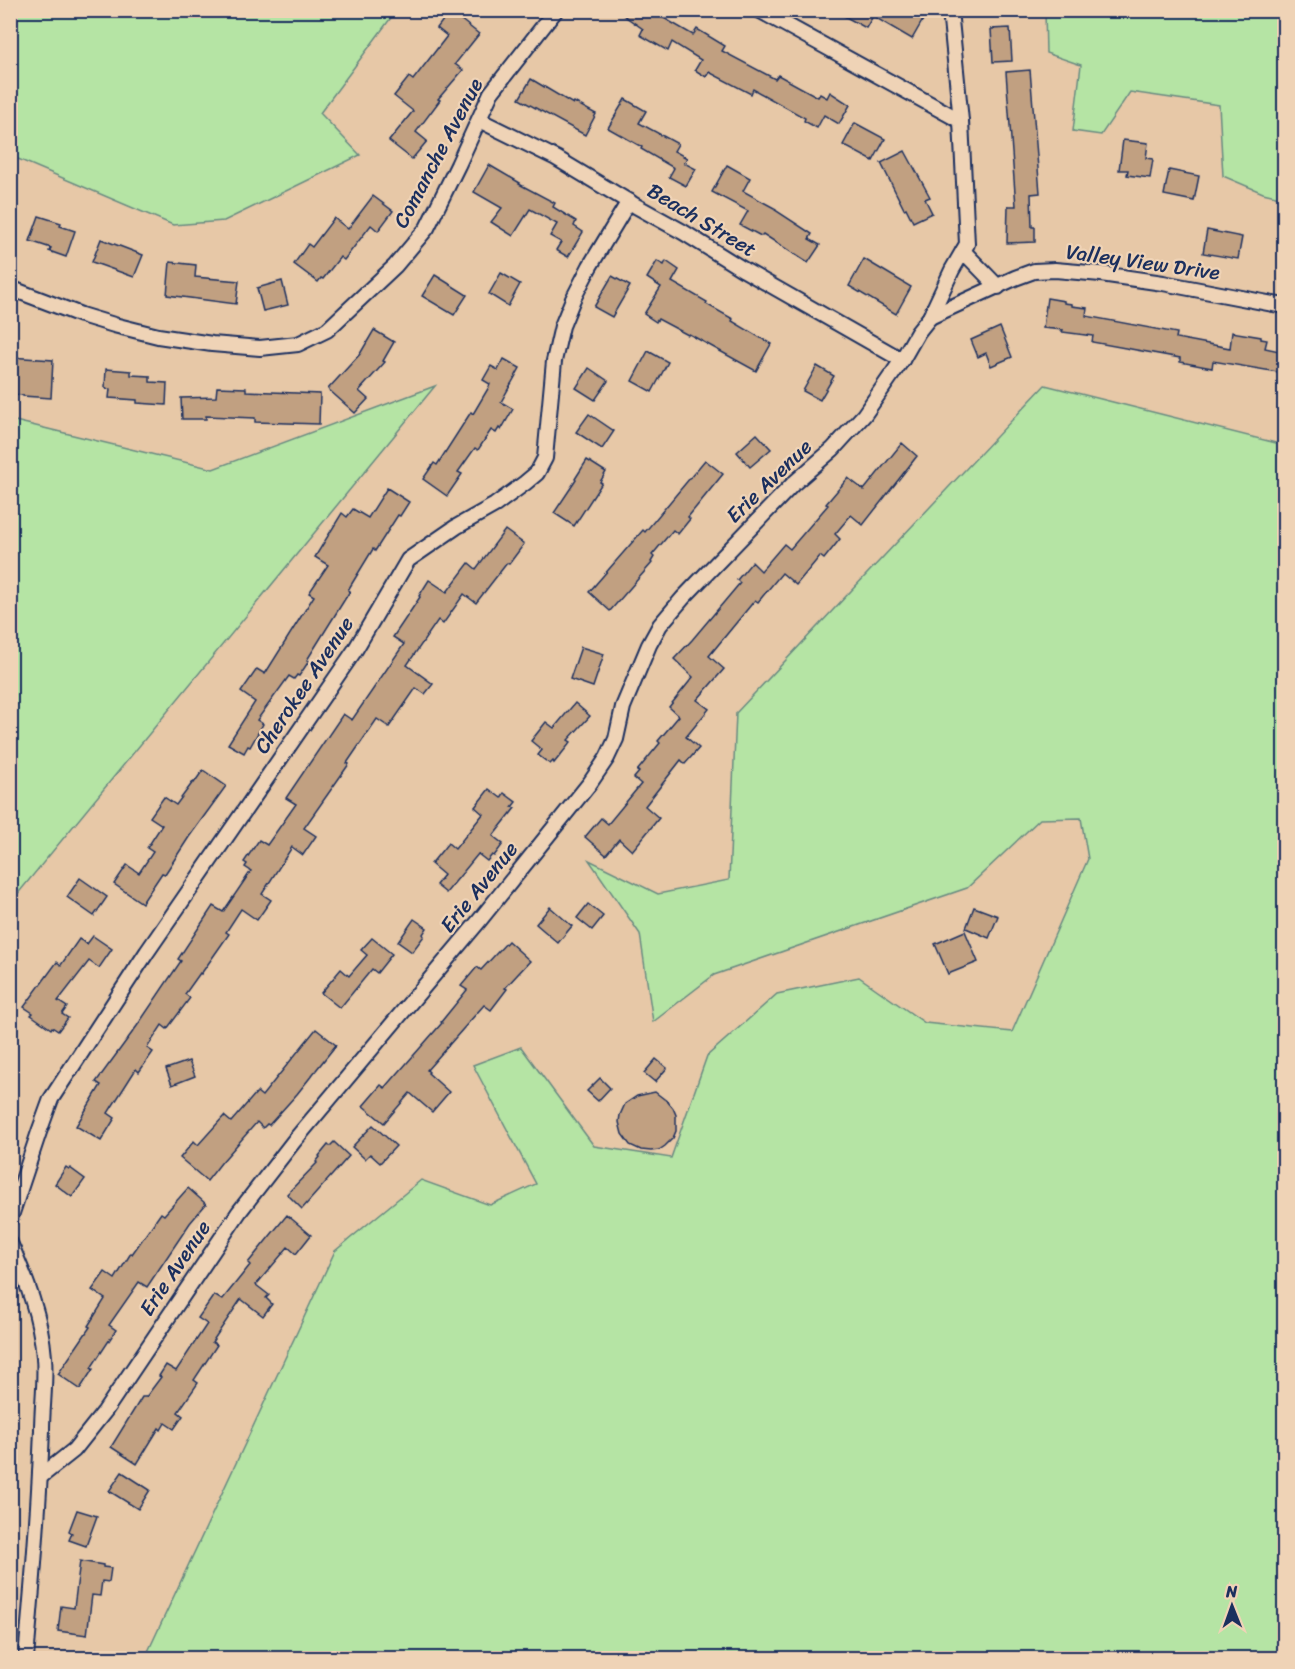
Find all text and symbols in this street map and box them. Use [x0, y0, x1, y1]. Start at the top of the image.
street label: Comanche Avenue [382, 71, 494, 235]
street label: Beach Street [640, 172, 764, 268]
street label: Valley View Drive [1064, 232, 1222, 292]
street label: Erie Avenue [716, 429, 822, 533]
street label: Cherokee Avenue [244, 608, 364, 762]
street label: Erie Avenue [430, 832, 528, 941]
street label: Erie Avenue [129, 1212, 221, 1324]
north arrow [1202, 1576, 1262, 1636]
text: N [1225, 1577, 1238, 1606]

